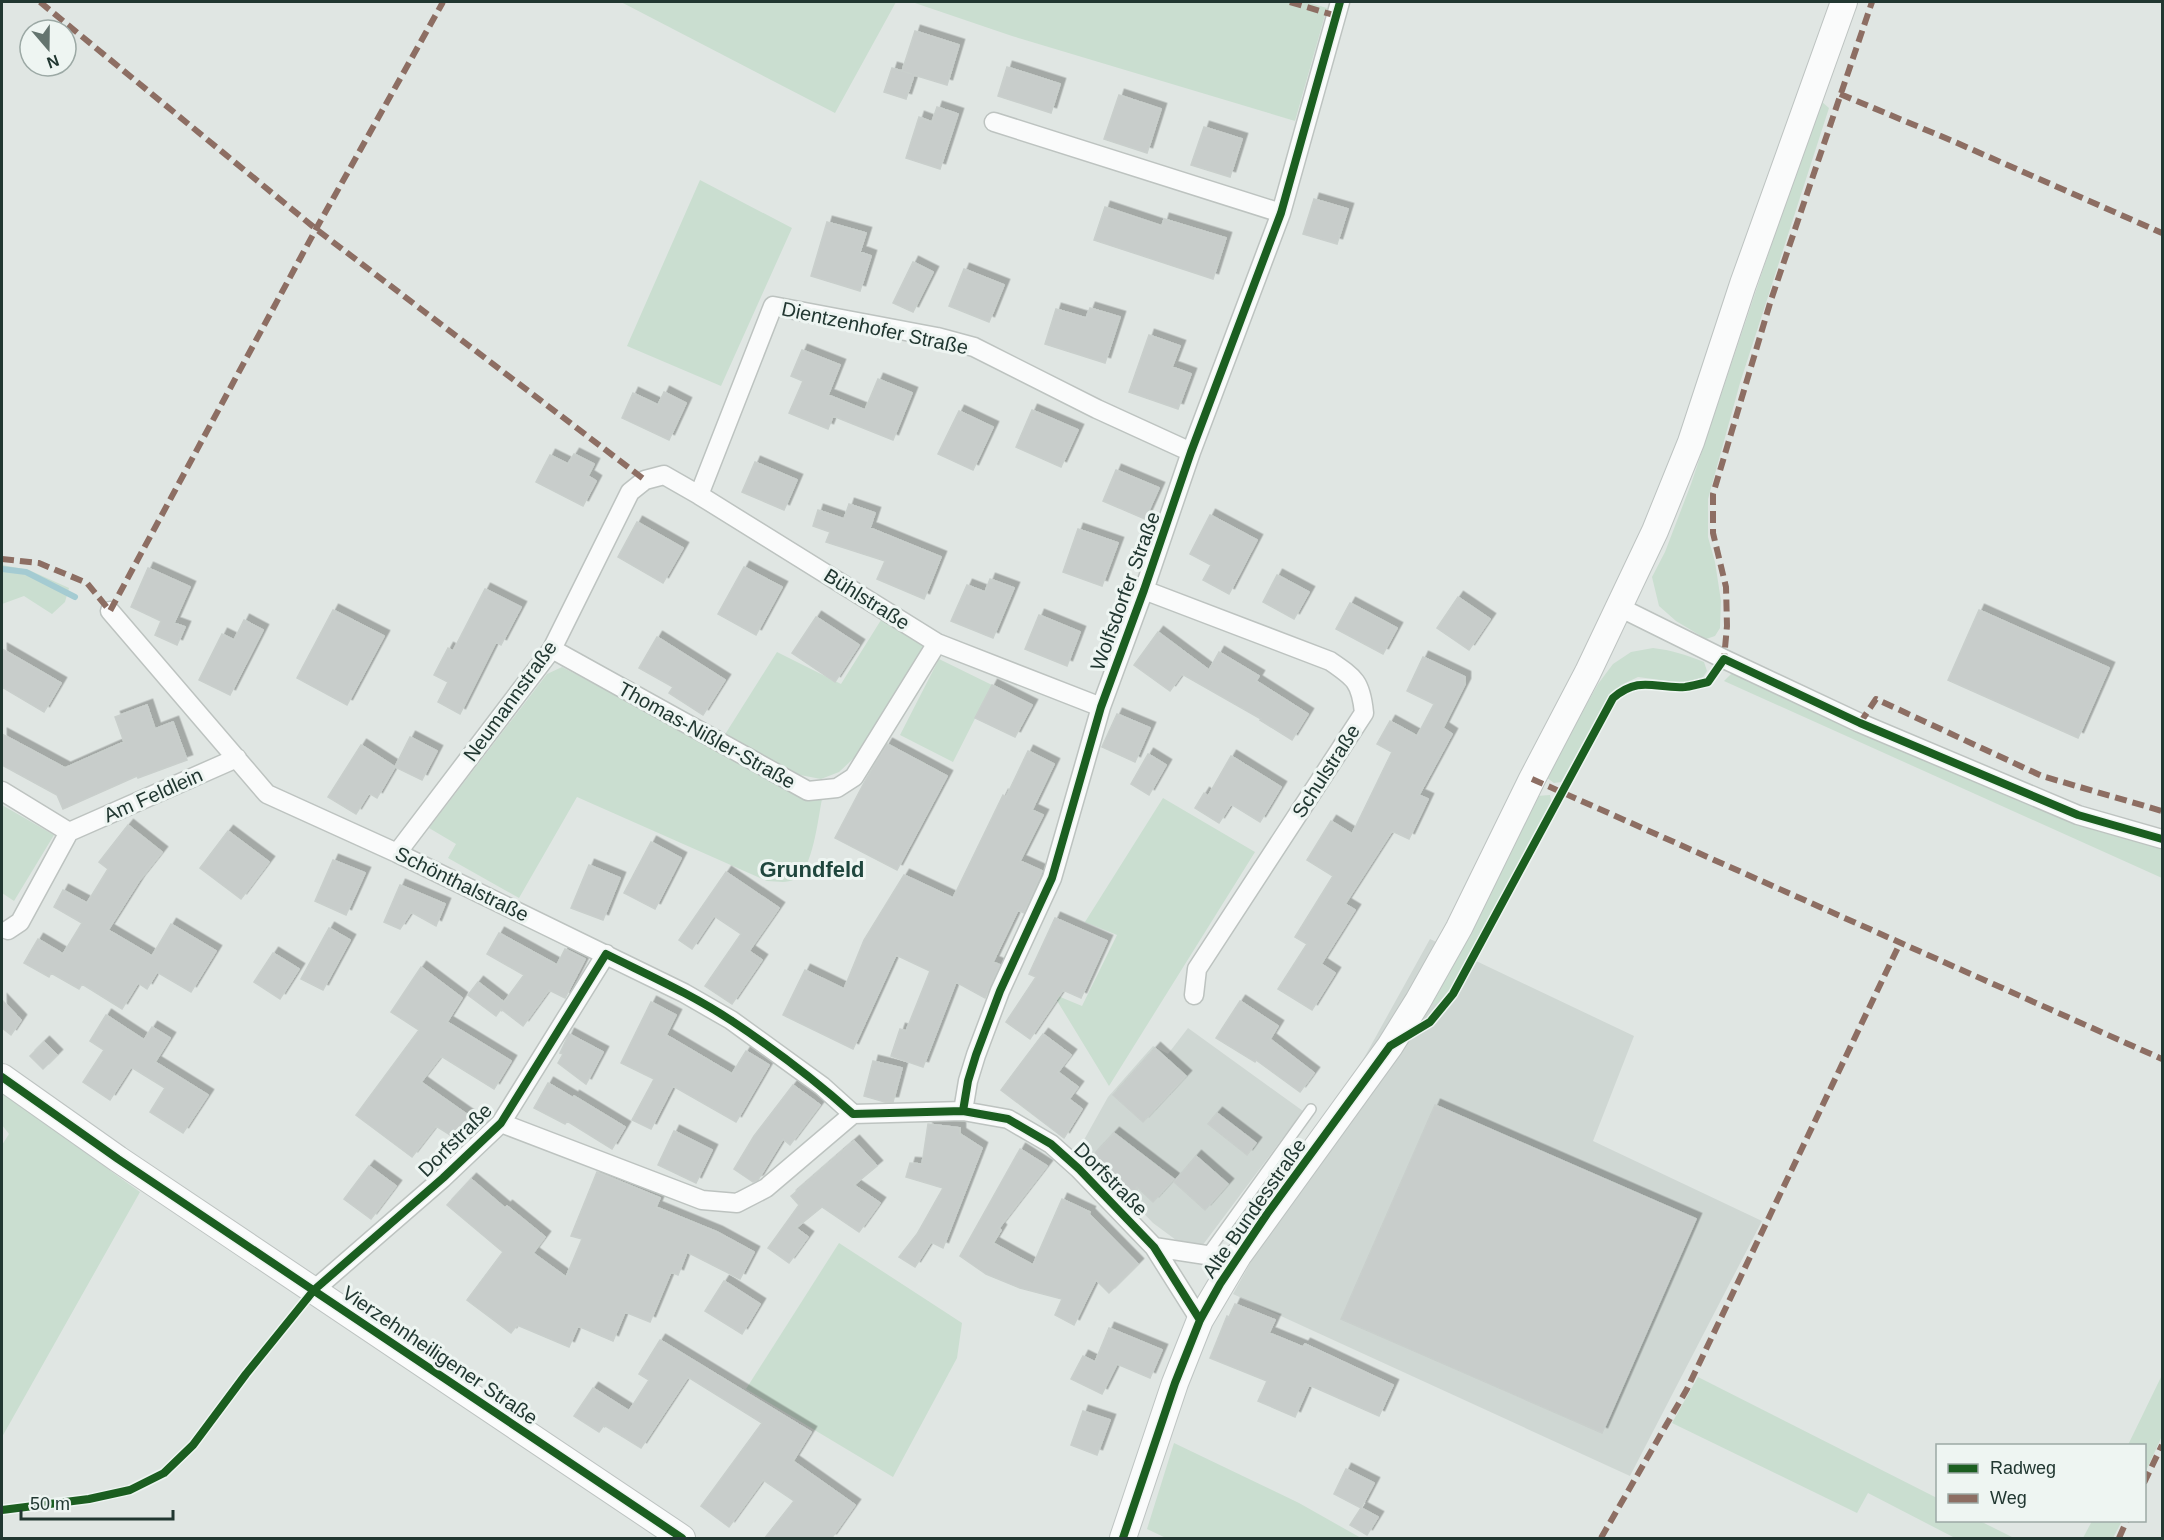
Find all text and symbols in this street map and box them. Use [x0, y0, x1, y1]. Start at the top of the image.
north arrow [18, 18, 78, 78]
text: N [45, 52, 61, 72]
street label: Dientzenhofer Straße [780, 297, 970, 359]
street label: Wolfsdorfer Straße [1086, 509, 1164, 673]
street label: Bühlstraße [820, 564, 914, 634]
street label: Neumannstraße [459, 637, 561, 765]
street label: Thomas-Nißler-Straße [615, 677, 799, 793]
street label: Schulstraße [1288, 720, 1364, 822]
street label: Am Feldlein [100, 763, 206, 827]
street label: Schönthalstraße [392, 842, 532, 926]
district label: Grundfeld [759, 857, 865, 882]
street label: Dorfstraße [414, 1099, 496, 1181]
street label: Alte Bundesstraße [1198, 1134, 1310, 1282]
street label: Dorfstraße [1070, 1138, 1152, 1220]
street label: Vierzehnheiligener Straße [338, 1281, 542, 1429]
legend [1936, 1444, 2146, 1522]
text: Radweg [1990, 1458, 2056, 1478]
scale bar [21, 1483, 172, 1521]
text: Weg [1990, 1488, 2027, 1508]
text: 50 m [30, 1494, 70, 1514]

